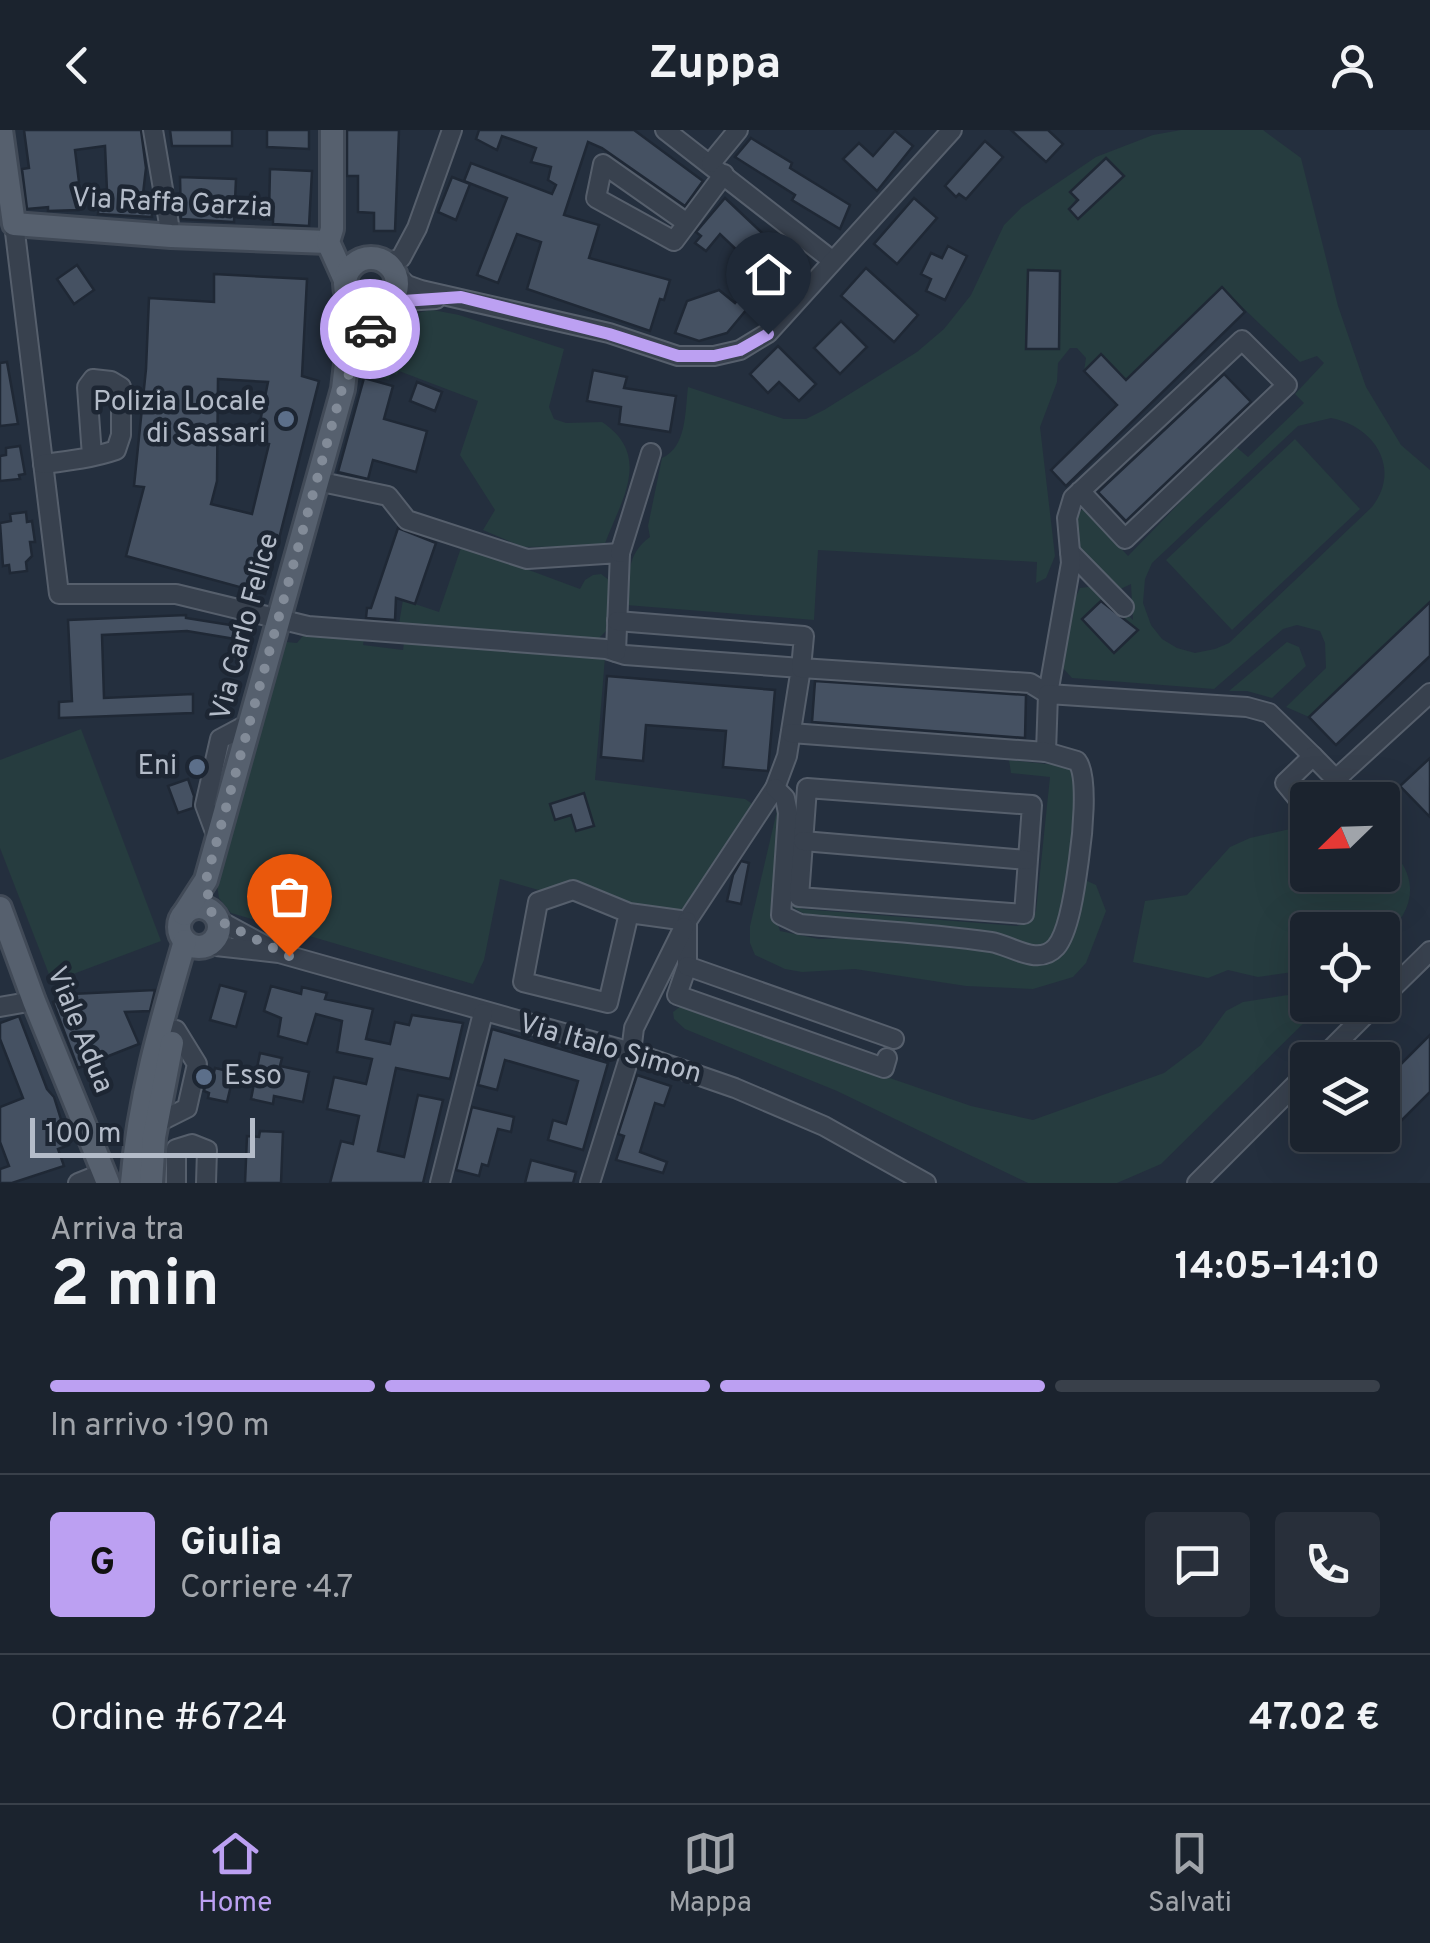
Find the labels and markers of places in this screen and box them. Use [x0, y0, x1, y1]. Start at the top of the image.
pin [726, 232, 811, 335]
place label: Polizia Locale di Sassari [93, 385, 266, 453]
marker: Polizia Locale di Sassari [275, 408, 297, 430]
place label: Eni [137, 749, 177, 785]
marker: Eni [186, 756, 208, 778]
pin [247, 854, 332, 957]
place label: Esso [224, 1059, 282, 1095]
marker: Esso [193, 1066, 215, 1088]

